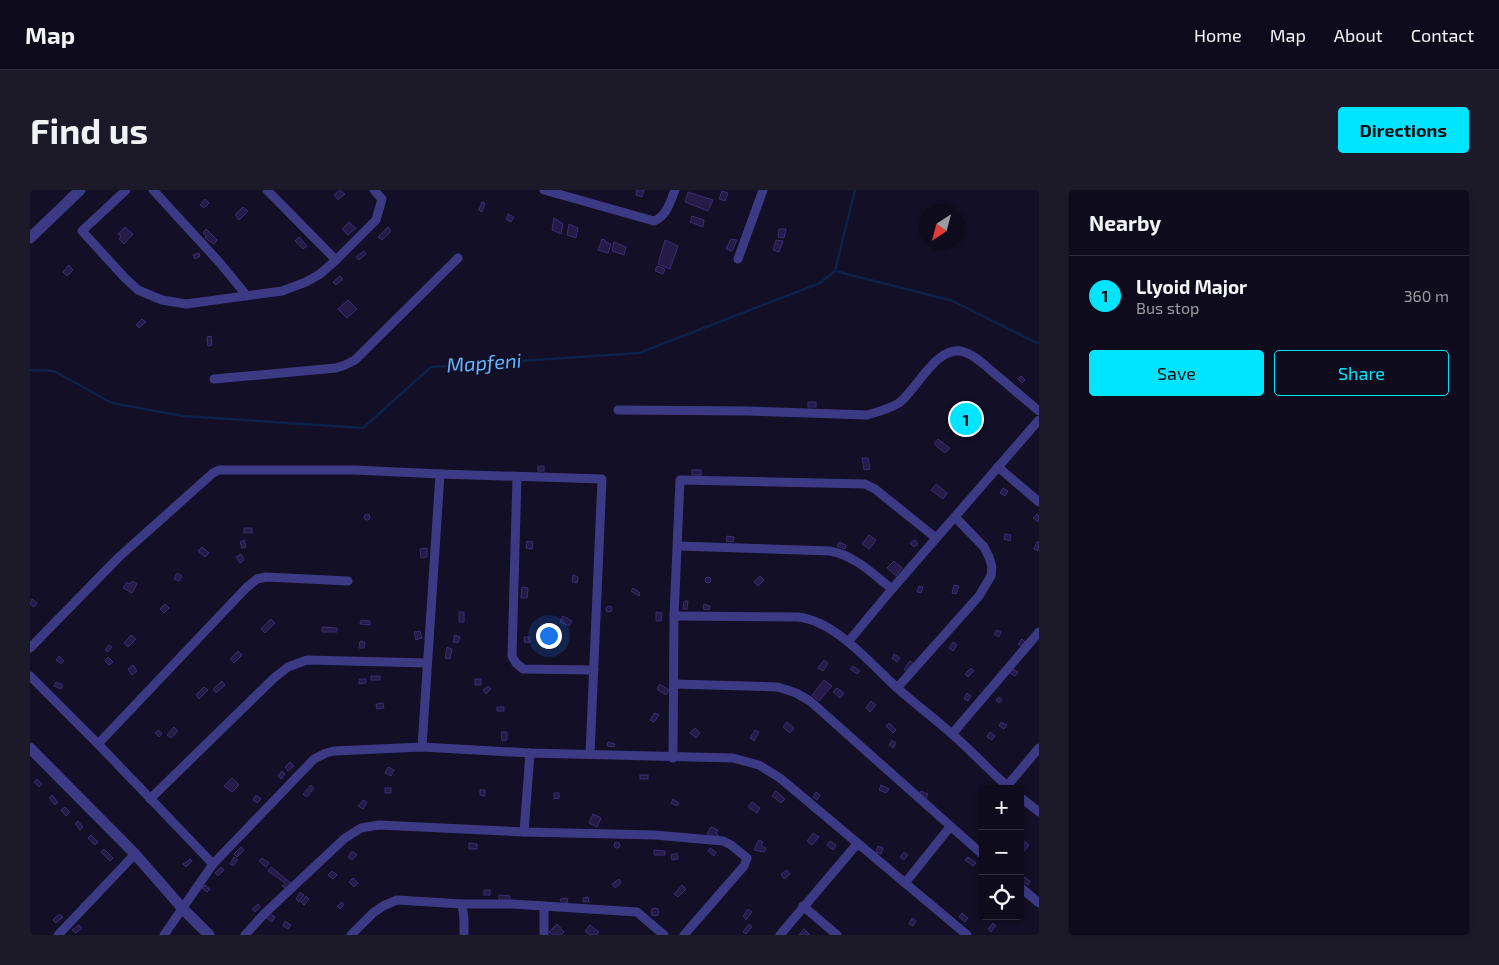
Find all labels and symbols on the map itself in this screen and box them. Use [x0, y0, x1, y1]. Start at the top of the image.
north arrow [919, 205, 964, 250]
water label: Mapfeni [446, 347, 522, 377]
pin: 1 [950, 400, 982, 438]
your location [536, 623, 562, 649]

